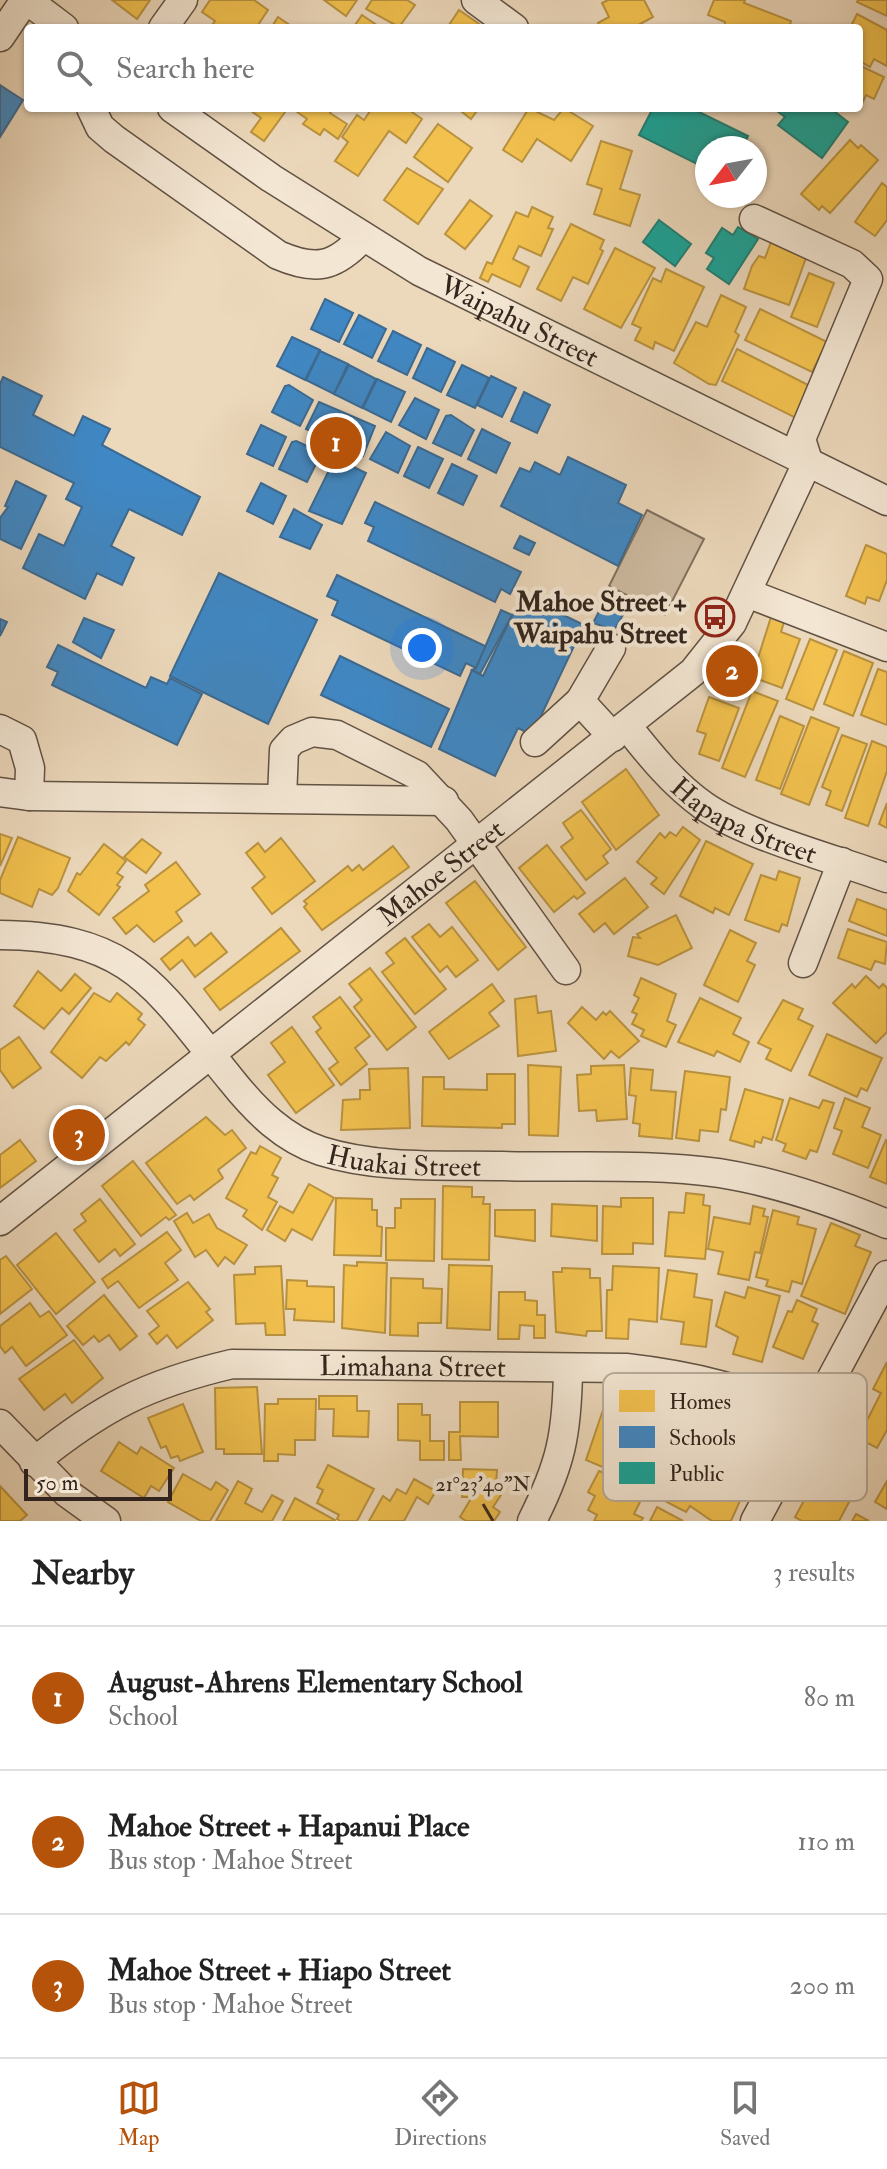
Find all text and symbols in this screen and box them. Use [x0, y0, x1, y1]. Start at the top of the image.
search box [24, 24, 863, 112]
icon: search [52, 46, 96, 90]
text: Search here [116, 50, 255, 87]
north arrow [695, 136, 767, 208]
street label: Waipahu Street [433, 267, 604, 376]
pin: 1 [310, 413, 362, 473]
place label: Mahoe Street + Waipahu Street [513, 585, 687, 652]
bus stop icon: Mahoe Street + Waipahu Street [694, 596, 736, 638]
your location [402, 628, 442, 668]
pin: 2 [706, 641, 758, 701]
street label: Hapapa Street [663, 770, 821, 872]
street label: Mahoe Street [371, 812, 512, 934]
pin: 3 [53, 1105, 105, 1165]
street label: Huakai Street [323, 1138, 481, 1185]
street label: Limahana Street [319, 1349, 506, 1386]
legend [603, 1373, 867, 1501]
text: Homes [669, 1388, 731, 1416]
text: Schools [669, 1424, 736, 1452]
text: Public [669, 1460, 724, 1488]
scale bar [24, 1465, 172, 1501]
text: 50 m [36, 1469, 78, 1497]
text: 21°23'40"N [436, 1472, 531, 1497]
text: Nearby [32, 1552, 134, 1595]
text: 3 results [773, 1557, 855, 1589]
text: August-Ahrens Elementary School [108, 1664, 523, 1701]
text: 1 [53, 1682, 63, 1714]
text: 80 m [804, 1682, 855, 1714]
text: School [108, 1701, 178, 1733]
text: Mahoe Street + Hapanui Place [108, 1808, 469, 1845]
text: 2 [51, 1826, 65, 1858]
text: 110 m [798, 1826, 855, 1858]
text: Bus stop · Mahoe Street [108, 1845, 353, 1877]
text: Mahoe Street + Hiapo Street [108, 1952, 451, 1989]
text: 3 [53, 1970, 63, 2002]
text: 200 m [790, 1970, 855, 2002]
text: Bus stop · Mahoe Street [108, 1989, 353, 2021]
tab: Map [117, 2076, 161, 2152]
tab: Directions [394, 2076, 487, 2152]
tab: Saved [720, 2076, 770, 2152]

